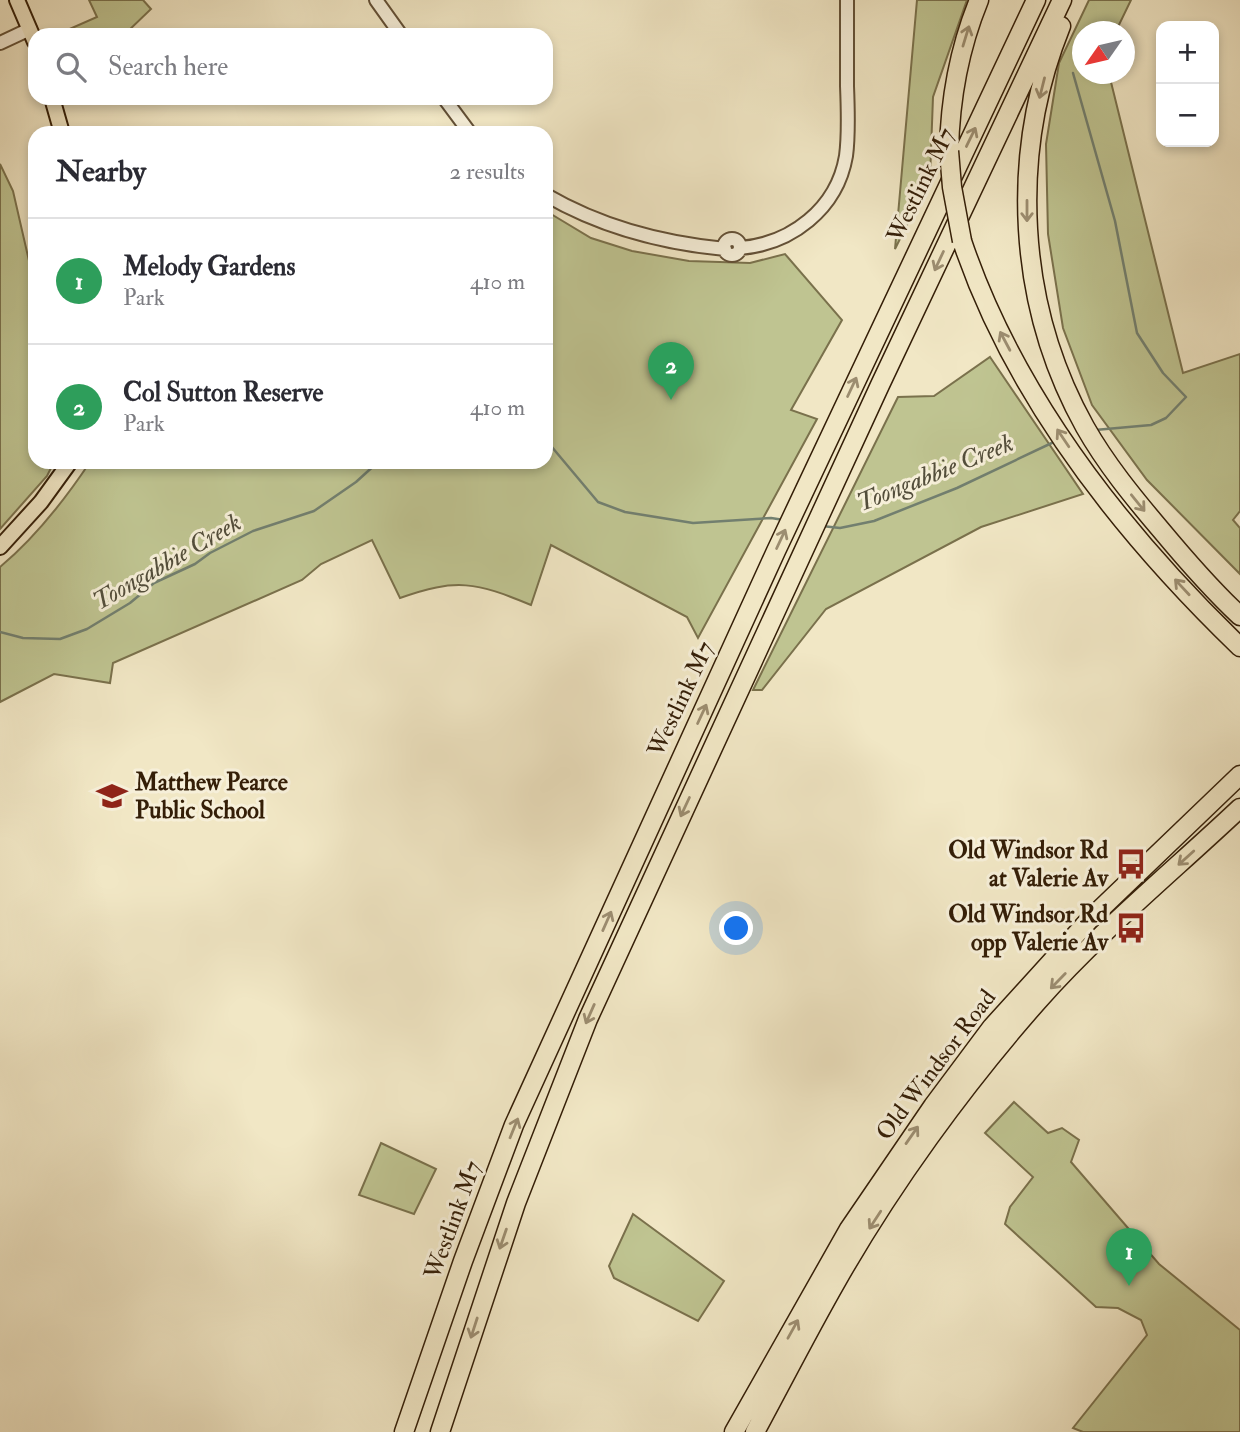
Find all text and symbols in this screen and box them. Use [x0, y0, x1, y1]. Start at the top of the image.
north arrow [1072, 21, 1135, 84]
map controls [1156, 21, 1219, 147]
button: + [1156, 21, 1219, 84]
one-way arrow [961, 25, 974, 47]
search box [28, 28, 553, 105]
icon: search [52, 48, 90, 86]
text: Search here [108, 51, 228, 83]
one-way arrow [1035, 76, 1048, 99]
button: − [1156, 84, 1219, 147]
street label: Westlink M7 [879, 122, 962, 248]
one-way arrow [964, 127, 978, 148]
text: Nearby [56, 153, 146, 190]
text: 2 results [450, 157, 525, 186]
one-way arrow [1020, 199, 1034, 222]
one-way arrow [932, 250, 945, 271]
text: Melody Gardens [123, 251, 295, 283]
text: 1 [75, 267, 83, 296]
text: 410 m [470, 267, 525, 296]
text: Park [123, 283, 165, 312]
one-way arrow [998, 332, 1012, 352]
pin: 2 [648, 342, 694, 400]
text: Col Sutton Reserve [123, 377, 323, 409]
one-way arrow [846, 377, 860, 398]
text: 2 [73, 393, 85, 422]
text: 410 m [470, 393, 525, 422]
text: Park [123, 409, 165, 438]
water label: Toongabbie Creek [852, 427, 1018, 519]
one-way arrow [1056, 429, 1070, 448]
one-way arrow [1131, 493, 1146, 511]
water label: Toongabbie Creek [87, 507, 247, 617]
one-way arrow [775, 529, 788, 550]
one-way arrow [1174, 578, 1190, 596]
street label: Westlink M7 [640, 636, 721, 763]
one-way arrow [696, 703, 709, 725]
place label: Matthew Pearce Public School [134, 767, 288, 826]
school or university icon: Matthew Pearce Public School [95, 779, 129, 813]
one-way arrow [678, 796, 691, 817]
place label: Old Windsor Rd at Valerie Av [948, 835, 1110, 894]
bus stop icon: Old Windsor Rd at Valerie Av [1114, 847, 1148, 881]
one-way arrow [1178, 849, 1195, 866]
place label: Old Windsor Rd opp Valerie Av [948, 899, 1110, 958]
one-way arrow [601, 910, 614, 932]
your location [719, 911, 753, 945]
bus stop icon: Old Windsor Rd opp Valerie Av [1114, 911, 1148, 945]
one-way arrow [1049, 972, 1066, 989]
street label: Old Windsor Road [869, 983, 1003, 1147]
one-way arrow [583, 1002, 596, 1024]
one-way arrow [508, 1118, 521, 1139]
one-way arrow [905, 1126, 919, 1145]
street label: Westlink M7 [417, 1156, 489, 1285]
one-way arrow [868, 1209, 882, 1229]
one-way arrow [496, 1228, 509, 1250]
pin: 1 [1106, 1228, 1152, 1286]
one-way arrow [467, 1316, 479, 1338]
one-way arrow [786, 1319, 800, 1339]

